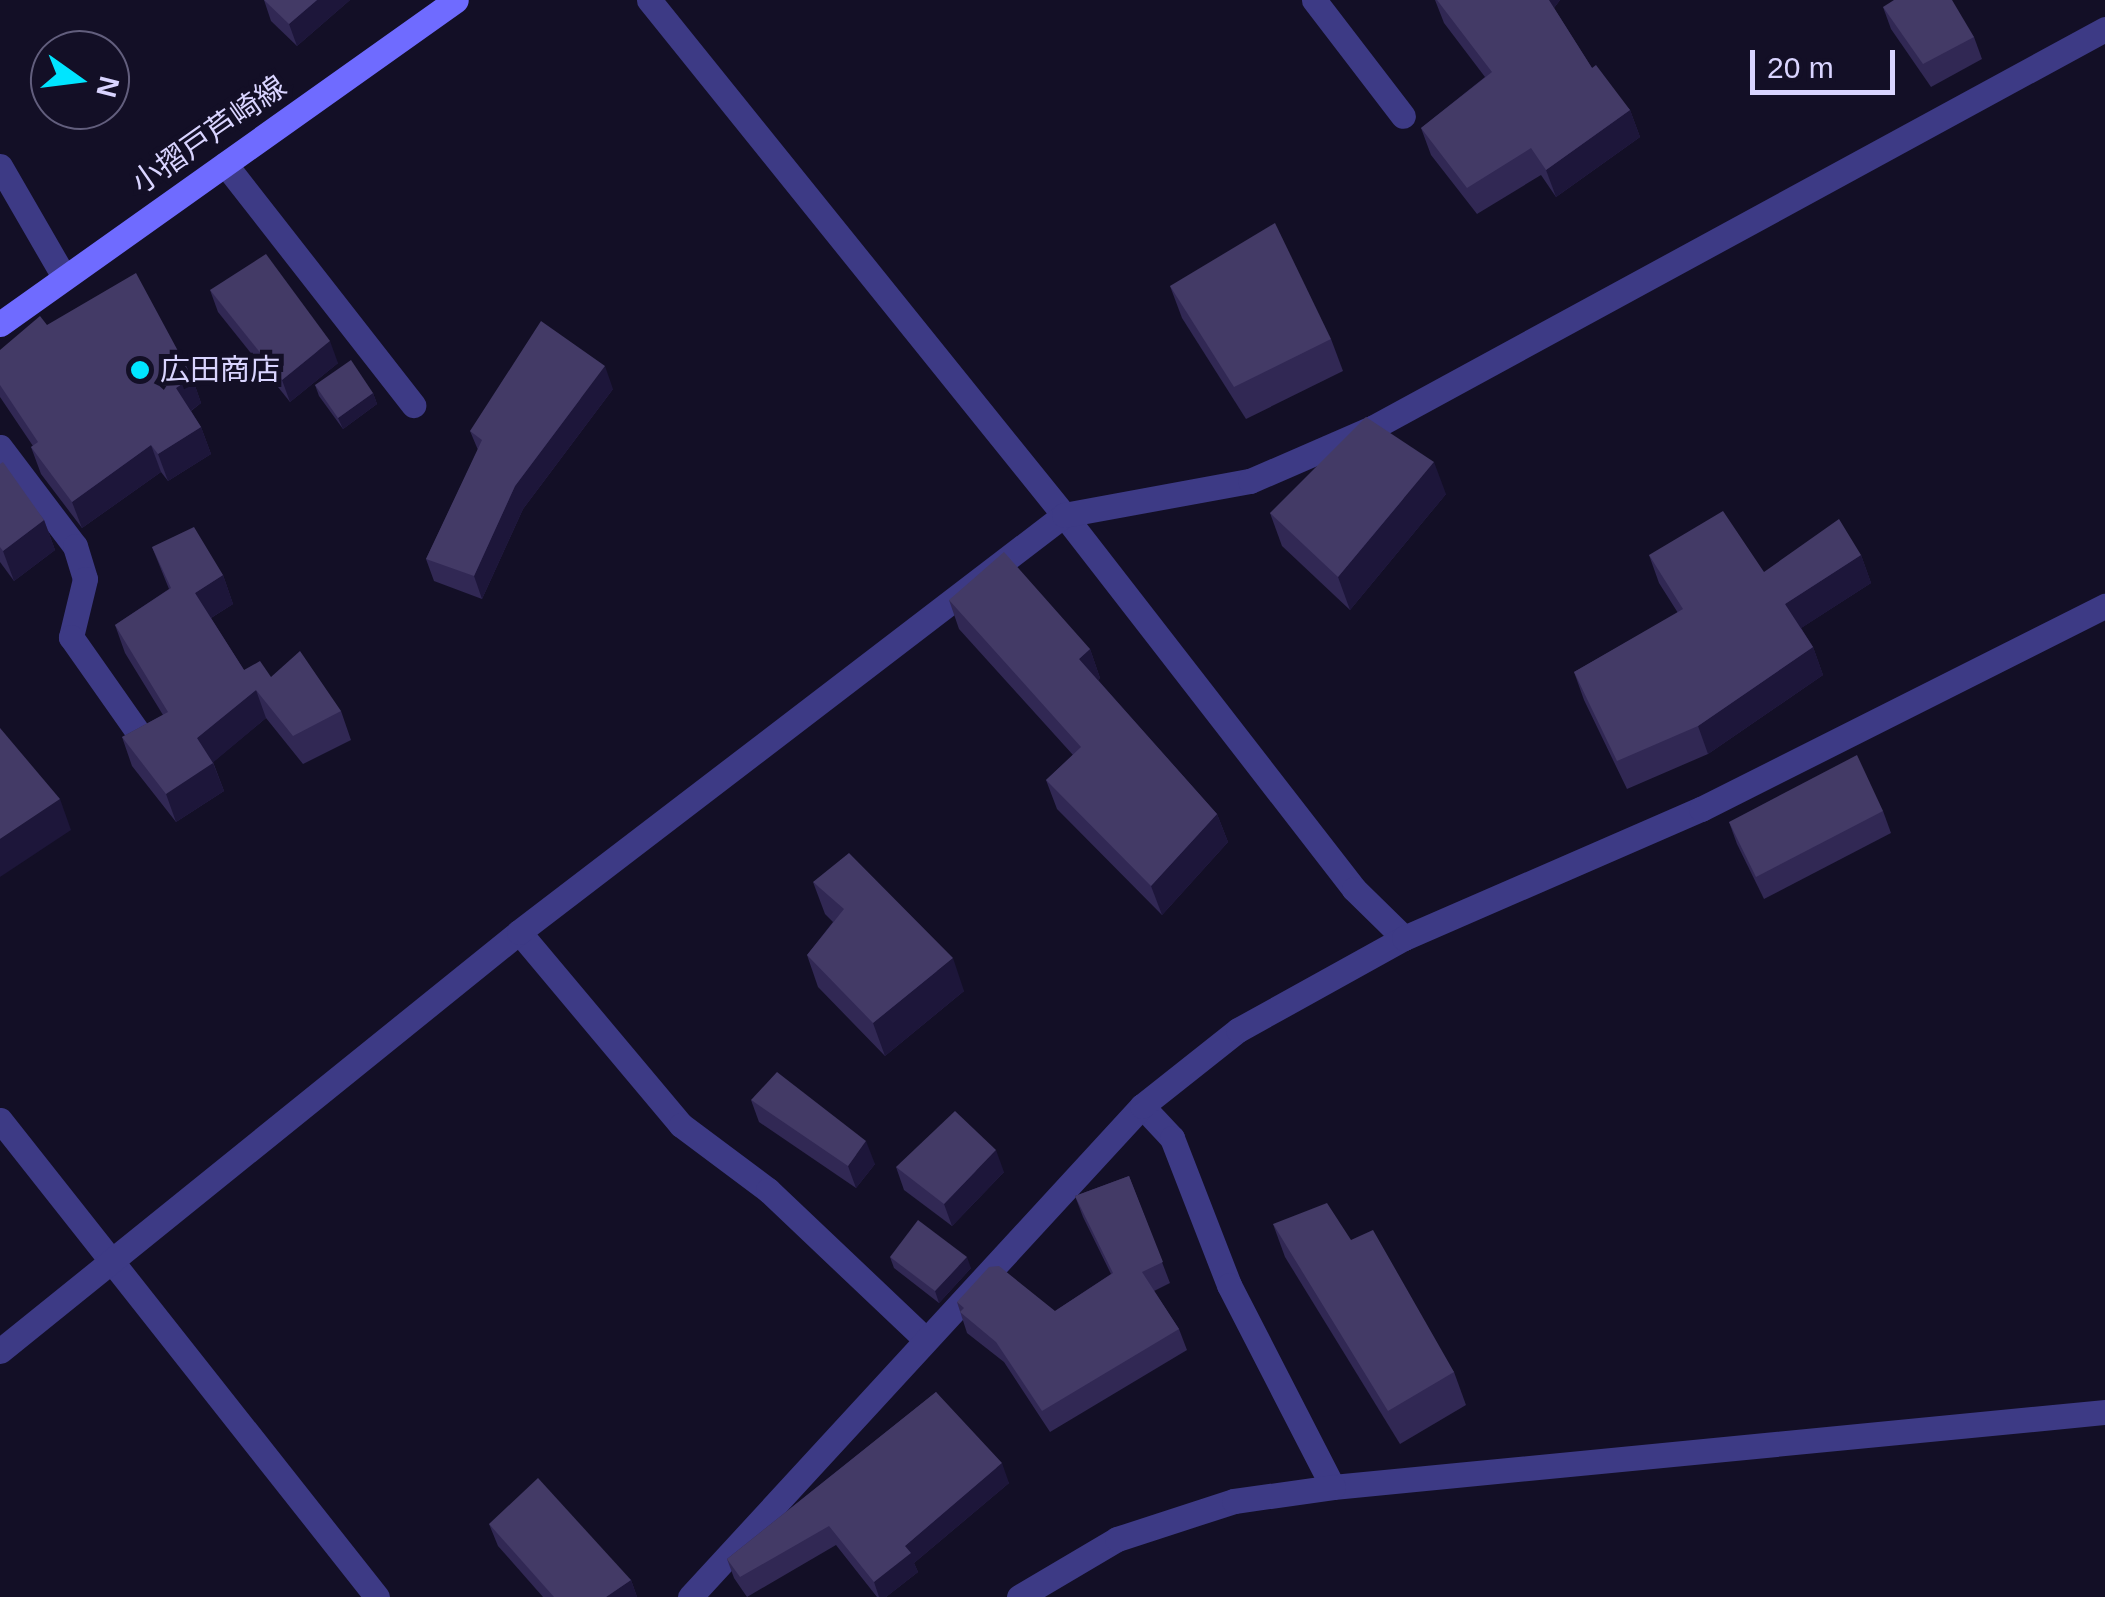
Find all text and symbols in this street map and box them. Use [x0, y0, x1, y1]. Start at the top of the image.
north arrow [30, 30, 130, 130]
scale bar [1755, 30, 1900, 92]
text: 20 m [1767, 51, 1834, 84]
street label: 小摺戸芦崎線 [125, 69, 293, 201]
text: N [90, 73, 125, 100]
place label: 広田商店 [160, 352, 280, 388]
marker: 広田商店 [129, 359, 151, 381]

